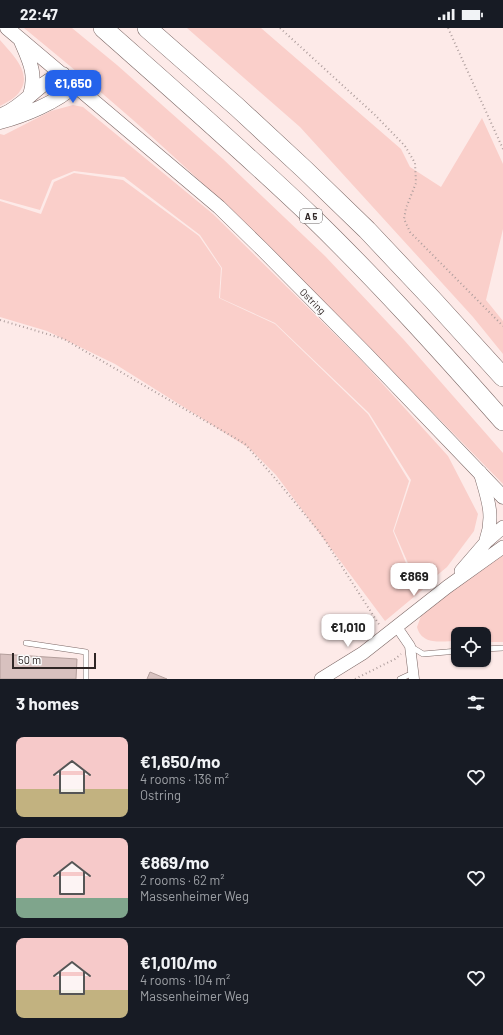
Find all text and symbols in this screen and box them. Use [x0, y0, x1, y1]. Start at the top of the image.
text: 22:47 [20, 5, 58, 23]
pin: €1,650 [40, 70, 106, 104]
text: €1,650 [54, 75, 92, 91]
road number: A 5 [300, 209, 322, 223]
street label: Ostring [298, 286, 328, 316]
pin: €869 [390, 563, 438, 597]
text: €869 [399, 568, 429, 584]
pin: €1,010 [315, 614, 381, 648]
text: €1,010 [330, 619, 366, 635]
map controls [451, 627, 491, 667]
button: locate [451, 627, 491, 667]
scale bar [12, 651, 96, 670]
text: 50 m [18, 653, 41, 666]
icon: filters [465, 692, 487, 714]
text: 3 homes [16, 693, 79, 713]
text: €1,650/mo [140, 751, 220, 771]
icon: home [48, 753, 96, 801]
icon: heart [465, 766, 487, 788]
text: 4 rooms · 136 m² [140, 771, 229, 787]
text: Ostring [140, 787, 181, 803]
text: €869/mo [140, 852, 209, 872]
icon: home [48, 854, 96, 902]
icon: heart [465, 867, 487, 889]
text: 2 rooms · 62 m² [140, 872, 225, 888]
text: Massenheimer Weg [140, 888, 249, 904]
text: €1,010/mo [140, 952, 217, 972]
icon: home [48, 954, 96, 1002]
icon: heart [465, 967, 487, 989]
text: 4 rooms · 104 m² [140, 972, 230, 988]
text: Massenheimer Weg [140, 988, 249, 1004]

